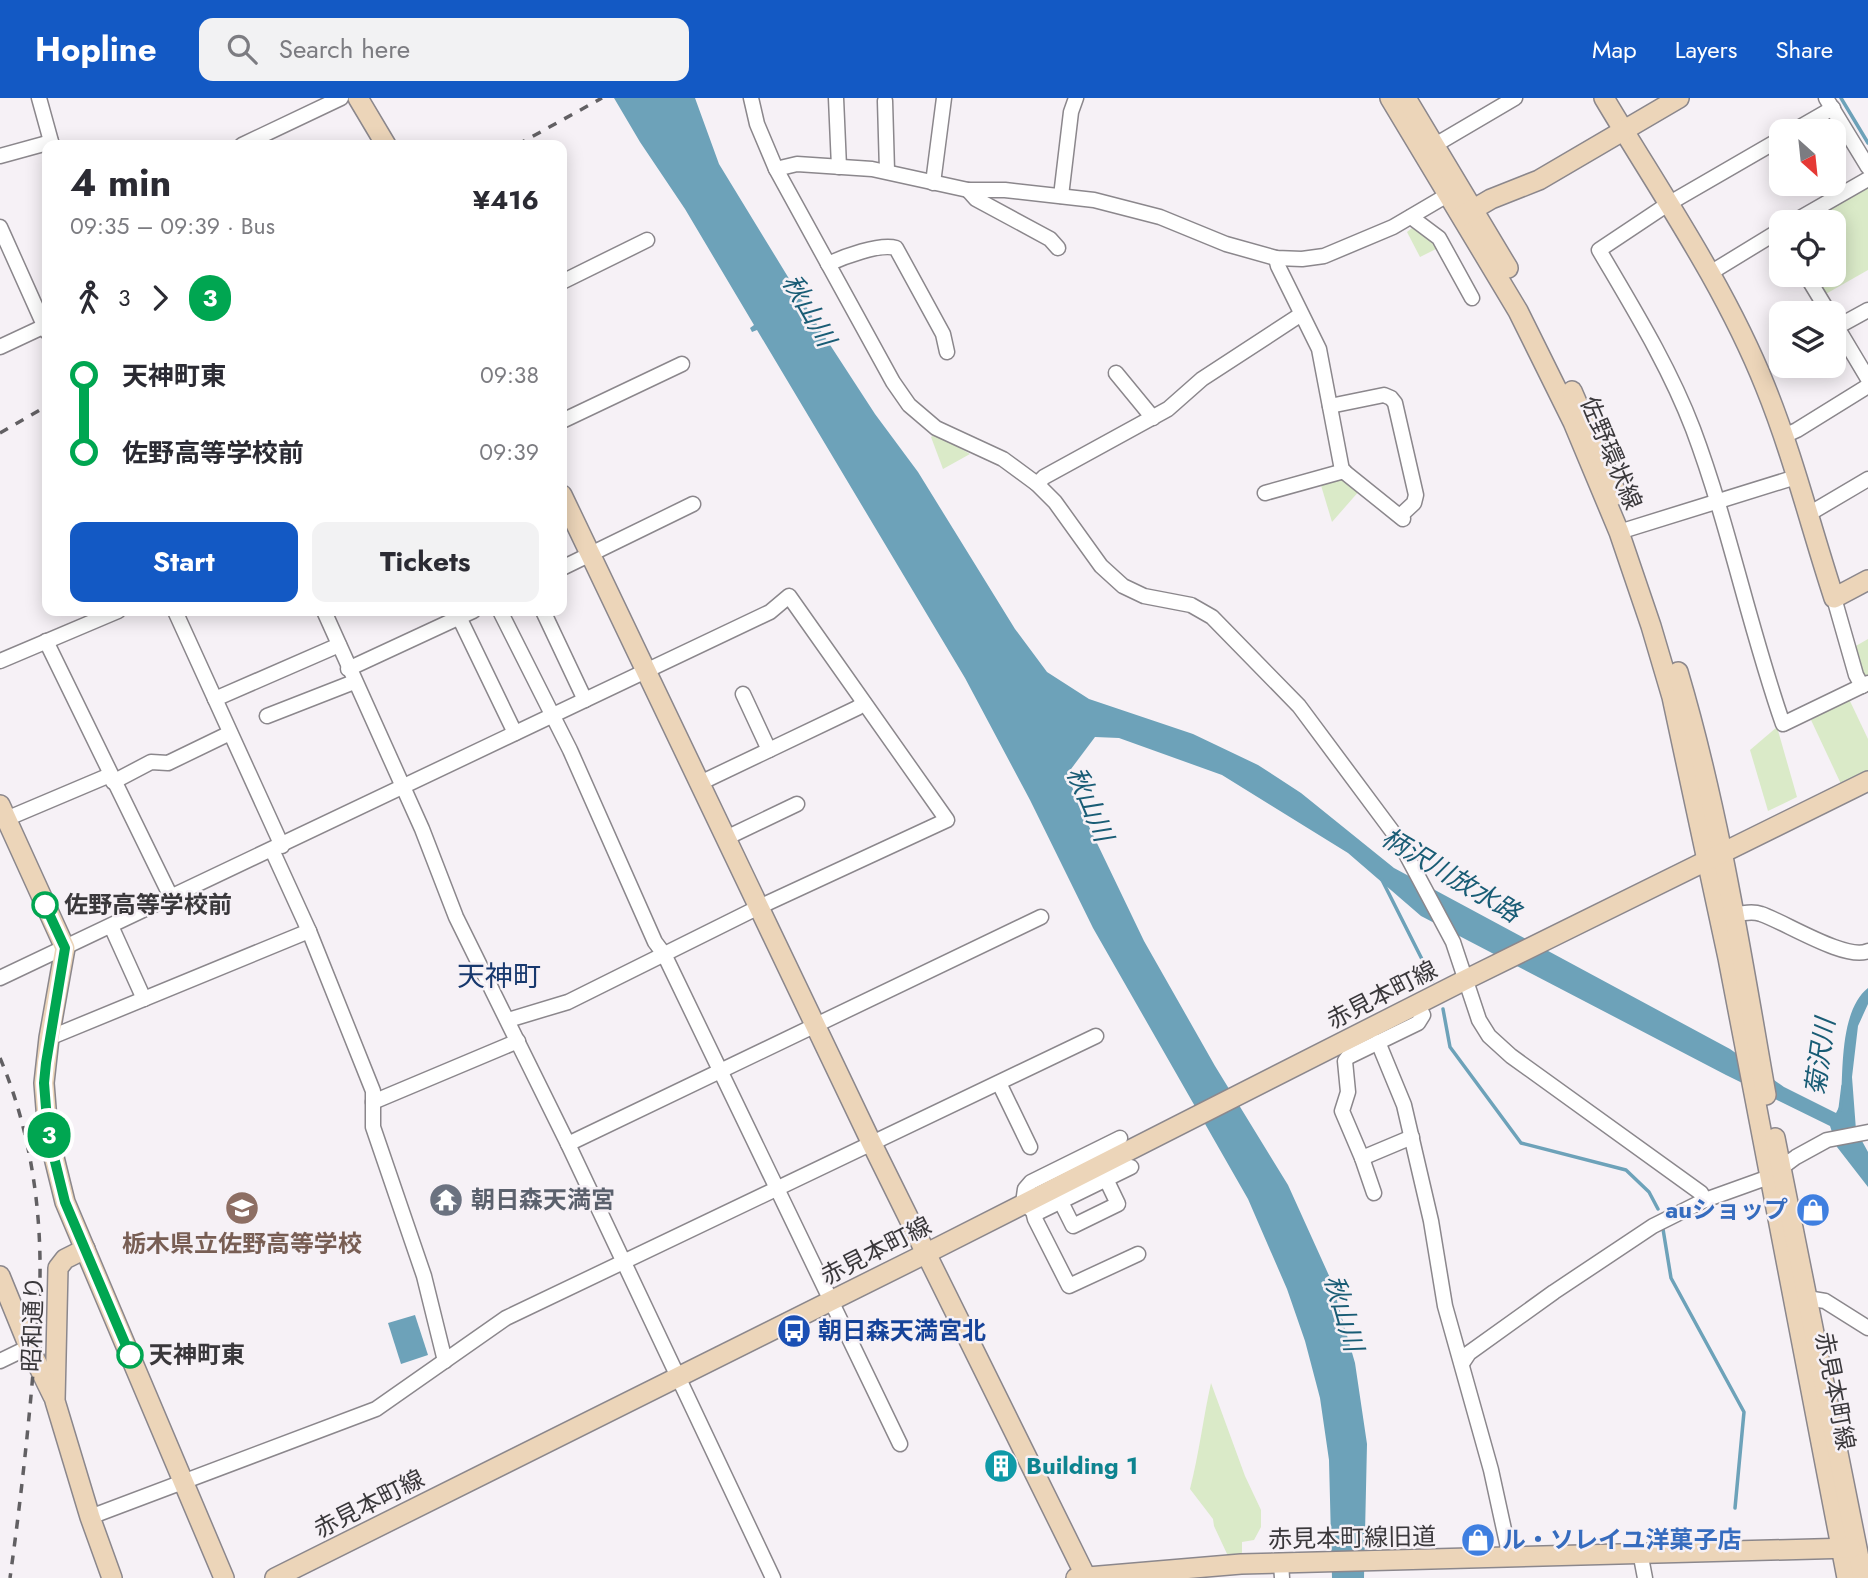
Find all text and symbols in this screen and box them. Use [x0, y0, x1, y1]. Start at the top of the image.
search box [199, 18, 689, 81]
text: Hopline [35, 26, 157, 73]
icon: search [223, 30, 261, 68]
text: Search here [279, 30, 410, 68]
text: Map [1592, 32, 1637, 67]
text: Layers [1675, 32, 1737, 67]
text: Share [1775, 32, 1833, 67]
north arrow [1769, 119, 1846, 196]
map controls [1769, 119, 1846, 378]
text: 4 min [70, 155, 171, 210]
text: ¥416 [473, 181, 539, 219]
text: 09:35 – 09:39 · Bus [70, 209, 275, 243]
button: locate [1769, 210, 1846, 287]
water label: 秋山川 [773, 267, 846, 356]
icon: walk [70, 279, 108, 317]
icon: forward [141, 279, 179, 317]
text: 3 [203, 280, 217, 315]
text: 3 [118, 281, 131, 315]
button: layers [1769, 301, 1846, 378]
text: 天神町東 [122, 357, 226, 395]
text: 09:38 [480, 358, 539, 392]
street label: 佐野環状線 [1572, 391, 1651, 515]
text: 佐野高等学校前 [122, 434, 304, 472]
text: 09:39 [479, 435, 539, 469]
button: Start [70, 522, 298, 602]
button: Tickets [312, 522, 539, 602]
water label: 秋山川 [1057, 761, 1124, 850]
water label: 柄沢川放水路 [1374, 819, 1529, 932]
place label: 佐野高等学校前 [64, 887, 232, 922]
marker: 佐野高等学校前 [32, 892, 58, 918]
street label: 赤見本町線 [1320, 952, 1443, 1037]
district label: 天神町 [457, 956, 541, 997]
water label: 菊沢川 [1796, 1013, 1845, 1098]
line badge: 3 [26, 1112, 72, 1158]
text: 3 [42, 1117, 56, 1152]
temple icon: 朝日森天満宮 [427, 1181, 465, 1219]
place label: 朝日森天満宮 [471, 1182, 615, 1217]
school or university icon: 栃木県立佐野高等学校 [223, 1189, 261, 1227]
shop icon: auショップ [1794, 1191, 1832, 1229]
place label: auショップ [1665, 1192, 1788, 1227]
street label: 赤見本町線 [814, 1208, 937, 1293]
place label: 栃木県立佐野高等学校 [122, 1226, 362, 1261]
water label: 秋山川 [1315, 1270, 1374, 1359]
street label: 昭和通り [13, 1275, 52, 1373]
bus stop icon: 朝日森天満宮北 [775, 1312, 813, 1350]
place label: 朝日森天満宮北 [818, 1313, 986, 1348]
street label: 赤見本町線 [1807, 1329, 1864, 1453]
place label: 天神町東 [149, 1337, 245, 1372]
marker: 天神町東 [117, 1342, 143, 1368]
building icon: Building 1 [982, 1447, 1020, 1485]
place label: Building 1 [1026, 1448, 1138, 1483]
street label: 赤見本町線 [307, 1461, 430, 1546]
street label: 赤見本町線旧道 [1268, 1519, 1436, 1556]
shop icon: ル・ソレイユ洋菓子店 [1459, 1521, 1497, 1559]
place label: ル・ソレイユ洋菓子店 [1502, 1522, 1742, 1557]

